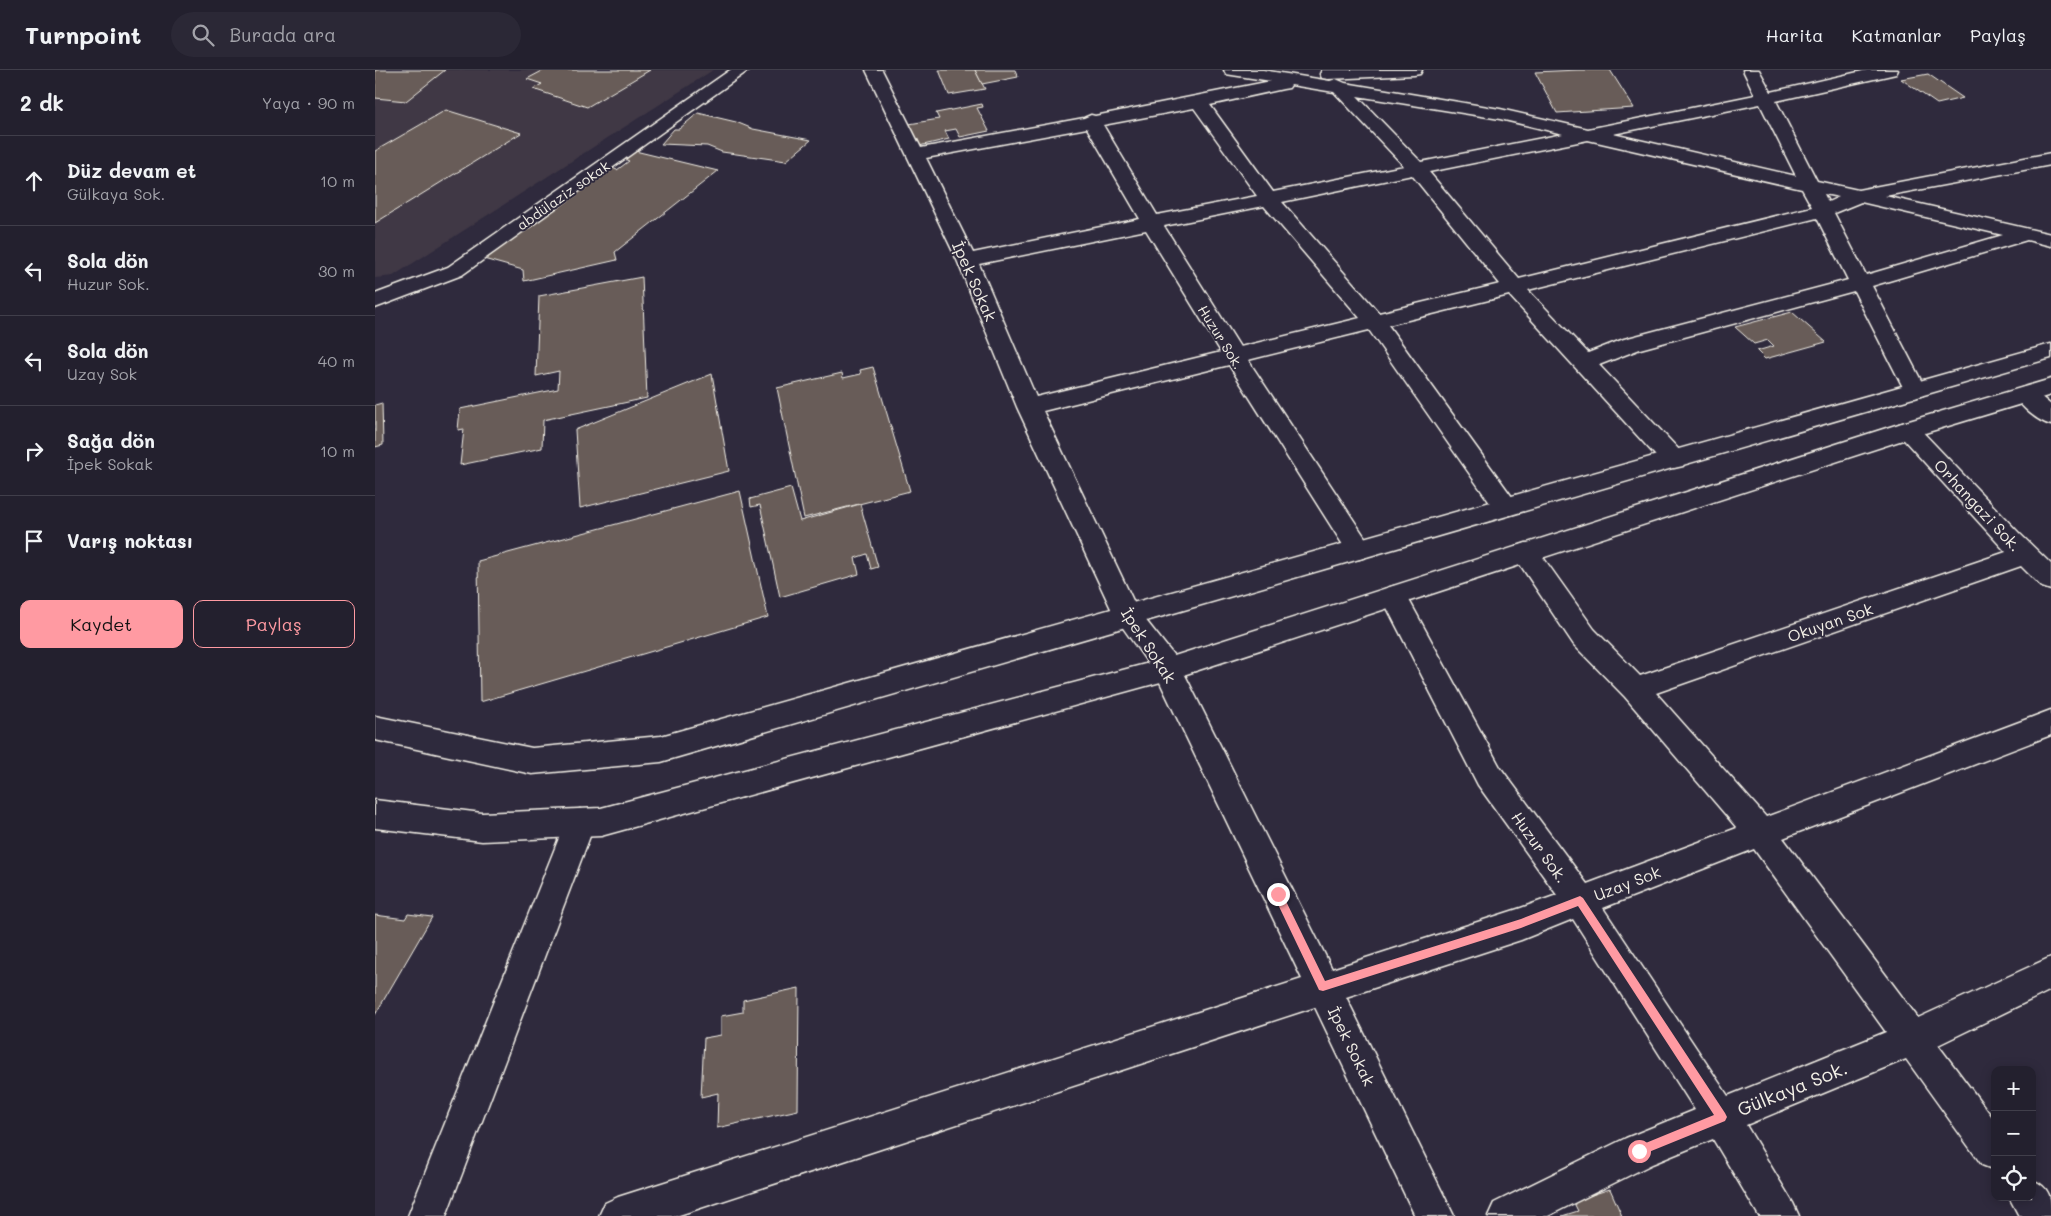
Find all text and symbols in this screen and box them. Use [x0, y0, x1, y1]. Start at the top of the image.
search box [171, 12, 521, 57]
text: Turnpoint [25, 19, 141, 50]
icon: search [189, 21, 217, 49]
text: Burada ara [229, 22, 336, 47]
text: Harita [1766, 23, 1824, 47]
text: Katmanlar [1852, 23, 1942, 47]
text: Paylaş [1970, 23, 2026, 47]
text: 2 dk [20, 89, 64, 116]
text: Yaya · 90 m [262, 92, 355, 113]
street label: abdülaziz sokak [513, 156, 613, 234]
text: Düz devam et [67, 158, 196, 183]
icon: ahead [20, 167, 48, 195]
text: 10 m [320, 170, 355, 191]
text: Gülkaya Sok. [67, 183, 165, 204]
street label: İpek Sokak [948, 238, 1002, 324]
text: Sola dön [67, 248, 149, 273]
icon: left [20, 257, 48, 285]
text: 30 m [318, 260, 355, 281]
text: Huzur Sok. [67, 273, 150, 294]
street label: Huzur Sok. [1194, 301, 1248, 373]
text: Sola dön [67, 338, 149, 363]
icon: left [20, 347, 48, 375]
text: 40 m [318, 350, 355, 371]
text: Uzay Sok [67, 363, 137, 384]
text: Sağa dön [67, 428, 155, 453]
icon: right [20, 437, 48, 465]
text: 10 m [320, 440, 355, 461]
text: İpek Sokak [67, 453, 153, 474]
street label: Orhangazi Sok. [1930, 455, 2026, 555]
icon: arrive [20, 527, 48, 555]
text: Varış noktası [67, 528, 193, 553]
street label: Okuyan Sok [1784, 598, 1876, 646]
button: Kaydet [20, 600, 183, 648]
button: Paylaş [193, 600, 355, 648]
street label: İpek Sokak [1117, 603, 1181, 687]
street label: Huzur Sok. [1507, 807, 1573, 887]
street label: Uzay Sok [1591, 861, 1663, 905]
route end [1267, 883, 1290, 906]
street label: İpek Sokak [1324, 1003, 1380, 1089]
street label: Gülkaya Sok. [1733, 1055, 1851, 1121]
map controls [1991, 1066, 2036, 1201]
button: + [1991, 1066, 2036, 1111]
button: − [1991, 1111, 2036, 1156]
route start [1628, 1140, 1651, 1163]
button: locate [1991, 1156, 2036, 1201]

